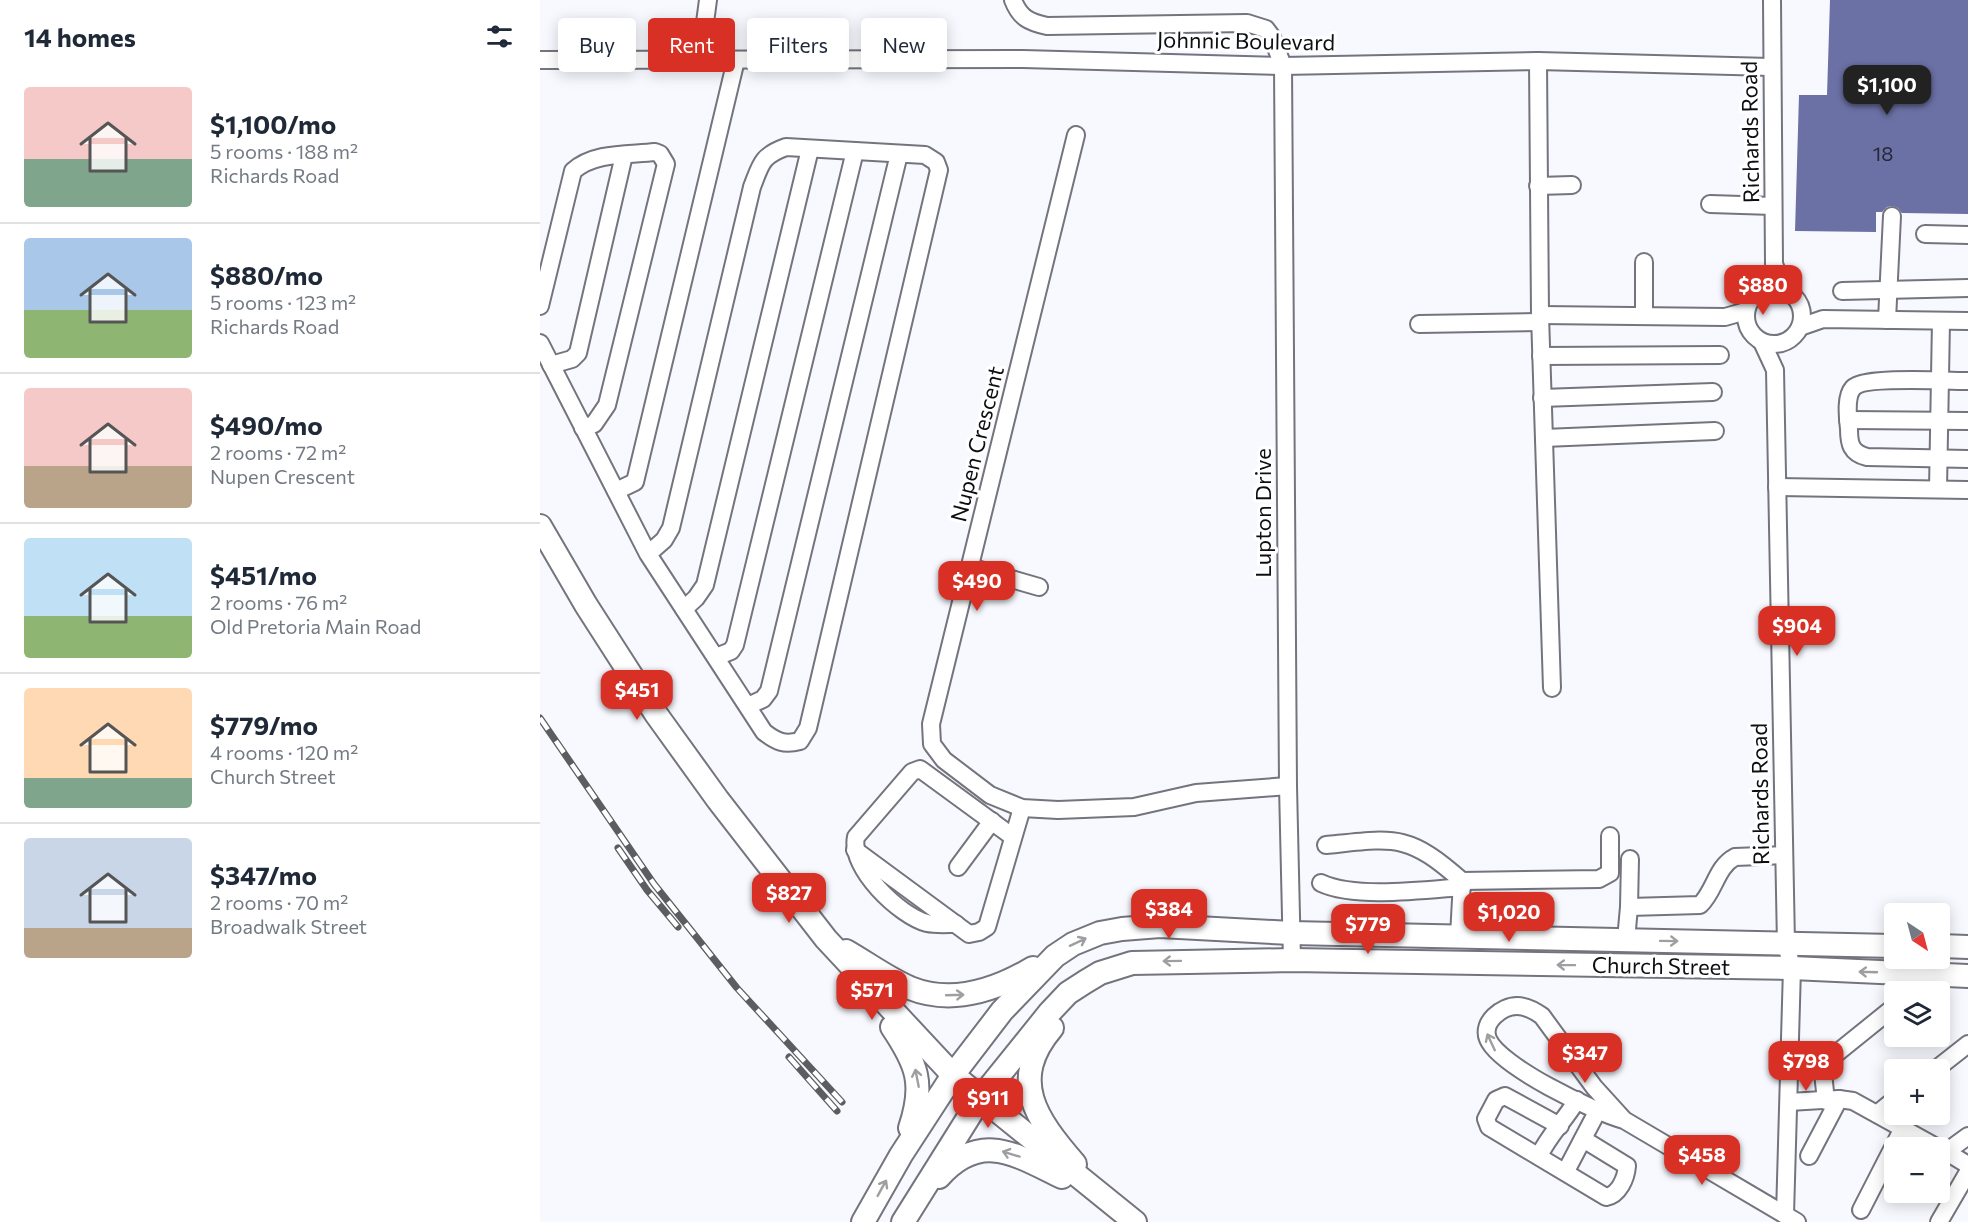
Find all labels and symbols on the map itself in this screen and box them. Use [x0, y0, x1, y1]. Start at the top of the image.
street label: Johnnic Boulevard [1157, 25, 1335, 56]
street label: Richards Road [1735, 61, 1764, 203]
pin: $1,100 [1838, 65, 1936, 116]
house number: 18 [1873, 141, 1893, 165]
pin: $880 [1727, 265, 1799, 316]
street label: Nupen Crescent [944, 363, 1009, 525]
street label: Lupton Drive [1249, 448, 1276, 578]
pin: $490 [941, 561, 1013, 612]
pin: $904 [1761, 606, 1833, 657]
pin: $451 [601, 670, 673, 721]
street label: Richards Road [1745, 723, 1774, 865]
pin: $827 [753, 873, 825, 924]
pin: $384 [1133, 889, 1205, 940]
pin: $1,020 [1460, 892, 1558, 943]
north arrow [1884, 903, 1950, 969]
pin: $779 [1332, 904, 1404, 955]
one-way arrow [1068, 936, 1086, 948]
one-way arrow [1659, 936, 1679, 947]
street label: Church Street [1592, 951, 1730, 980]
one-way arrow [1162, 955, 1182, 966]
one-way arrow [1557, 959, 1577, 970]
one-way arrow [1858, 966, 1878, 977]
pin: $571 [836, 970, 908, 1021]
one-way arrow [944, 989, 964, 1000]
one-way arrow [1485, 1033, 1496, 1051]
pin: $347 [1549, 1033, 1621, 1084]
pin: $798 [1770, 1041, 1842, 1092]
one-way arrow [911, 1069, 922, 1088]
pin: $911 [952, 1078, 1024, 1129]
pin: $458 [1666, 1135, 1738, 1186]
one-way arrow [1002, 1148, 1021, 1159]
one-way arrow [876, 1180, 888, 1197]

